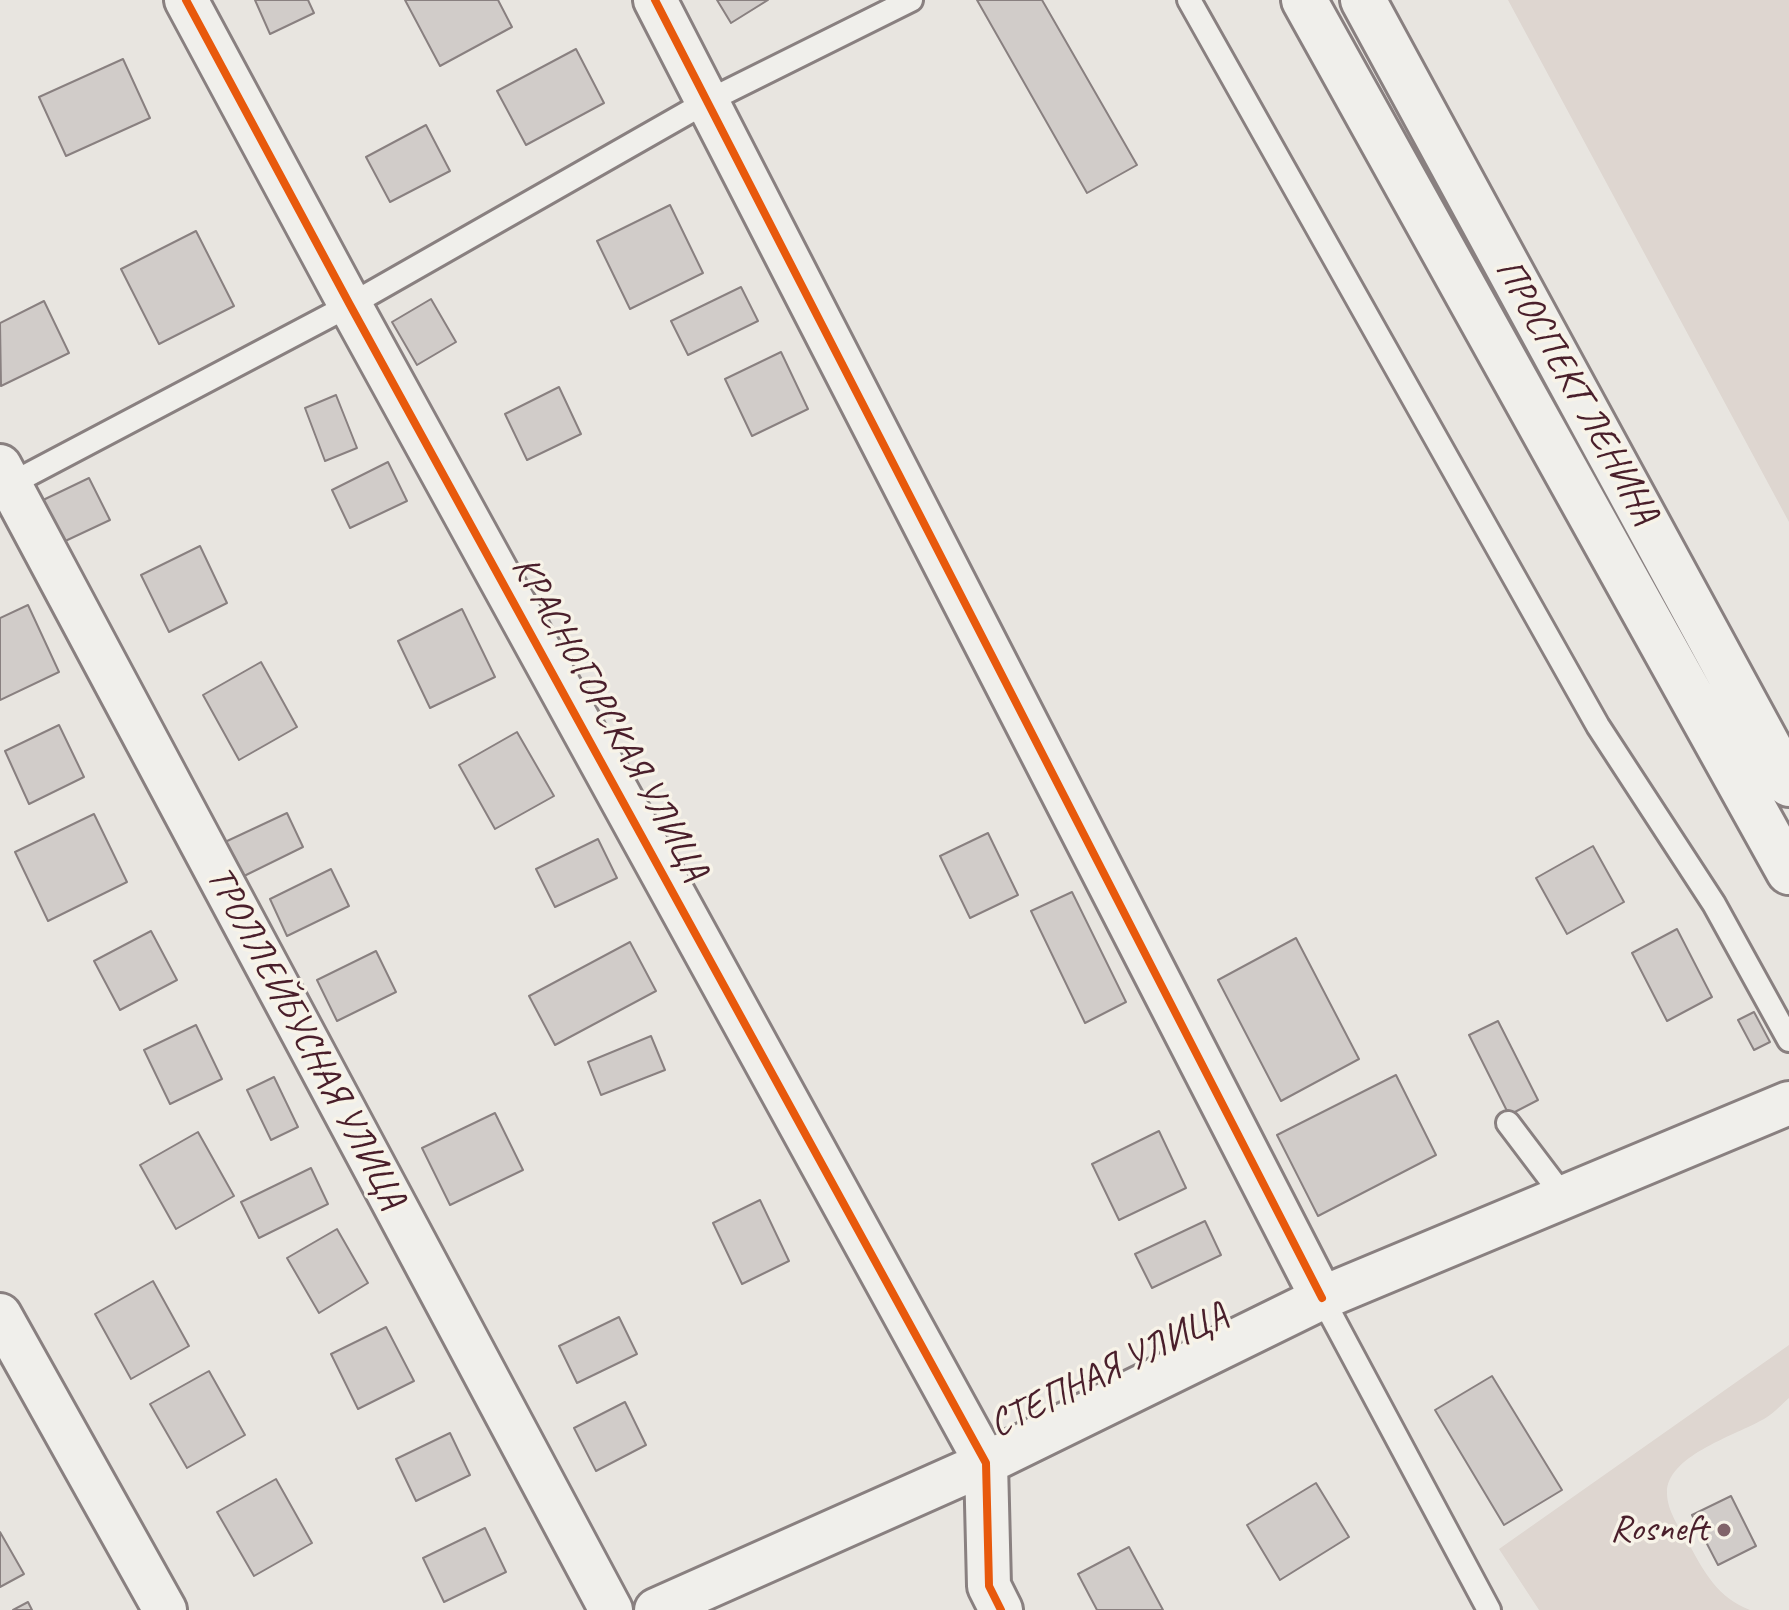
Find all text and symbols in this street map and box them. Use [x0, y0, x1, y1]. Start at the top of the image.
street label: ПРОСПЕКТ ЛЕНИНА [1484, 251, 1668, 533]
street label: КРАСНОГОРСКАЯ УЛИЦА [501, 549, 717, 889]
street label: ТРОЛЛЕЙБУСНАЯ УЛИЦА [195, 859, 415, 1217]
street label: СТЕПНАЯ УЛИЦА [983, 1294, 1235, 1448]
place label: Rosneft [1610, 1507, 1708, 1553]
marker: Rosneft [1715, 1521, 1733, 1539]

